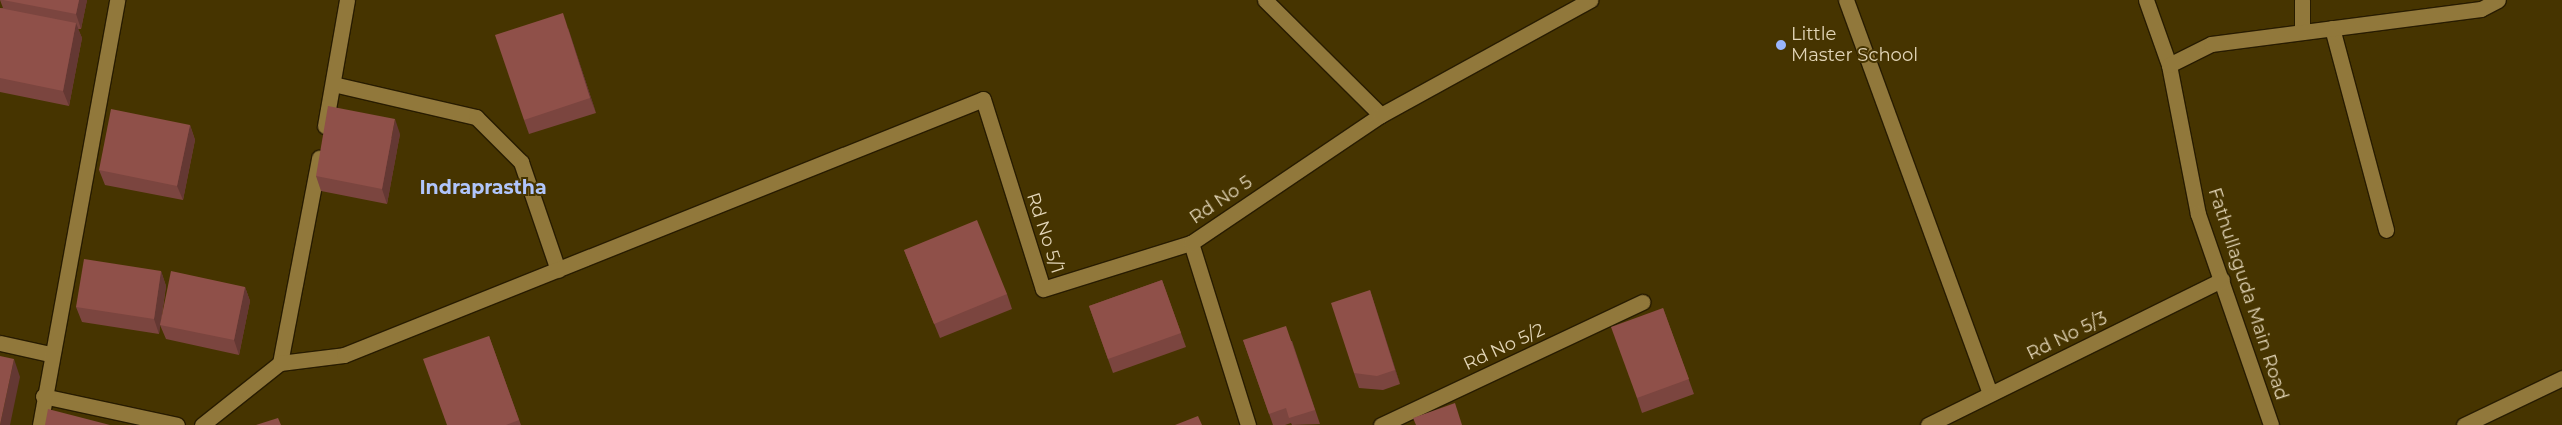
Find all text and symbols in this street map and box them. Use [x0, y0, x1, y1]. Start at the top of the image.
place label: Little Master School [1791, 24, 1918, 66]
marker: Little Master School [1775, 39, 1787, 51]
street label: Rd No 5 [1186, 171, 1256, 229]
district label: Indraprastha [419, 177, 547, 199]
street label: Fathullaguda Main Road [2203, 185, 2293, 403]
street label: Rd No 5/1 [1022, 190, 1068, 276]
street label: Rd No 5/3 [2023, 307, 2111, 365]
street label: Rd No 5/2 [1460, 319, 1548, 375]

